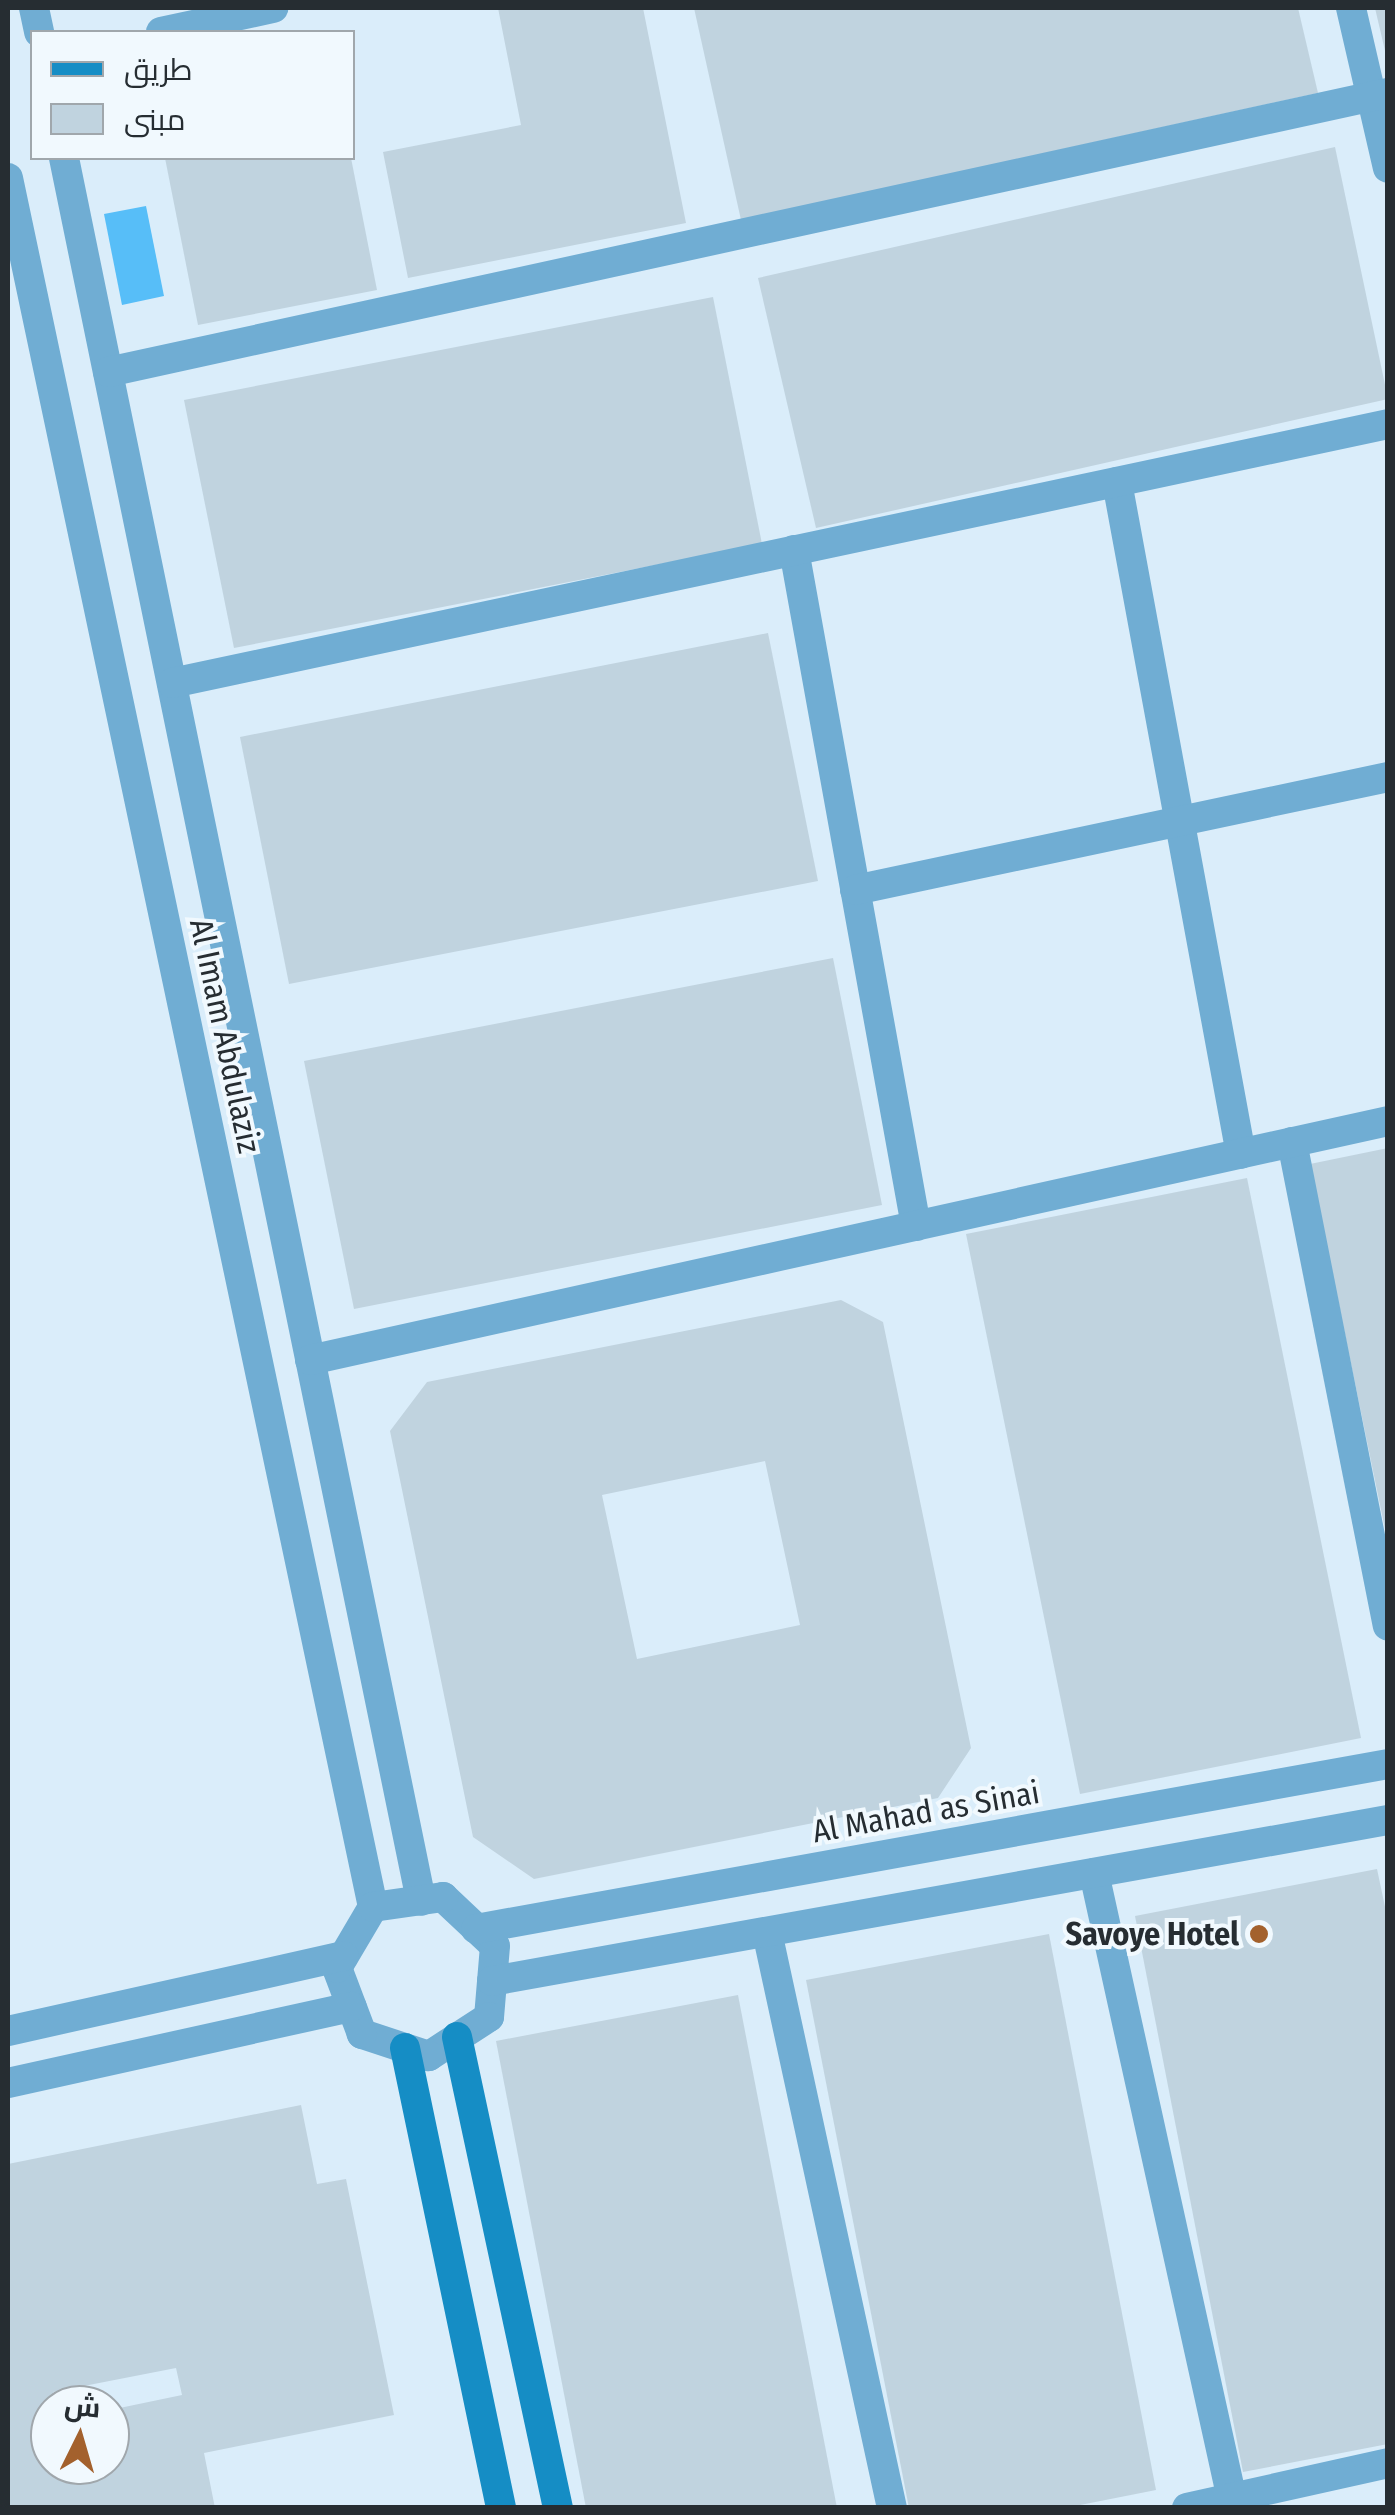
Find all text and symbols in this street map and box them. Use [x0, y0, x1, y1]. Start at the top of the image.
legend [30, 30, 355, 160]
text: طريق [124, 52, 193, 88]
text: مبنى [124, 102, 185, 138]
street label: Al Imam Abdulaziz [181, 915, 269, 1157]
street label: Al Mahad as Sinai [810, 1773, 1042, 1851]
place label: Savoye Hotel [1065, 1915, 1239, 1953]
marker: Savoye Hotel [1248, 1923, 1270, 1945]
north arrow [30, 2385, 130, 2485]
text: ش [63, 2389, 102, 2425]

